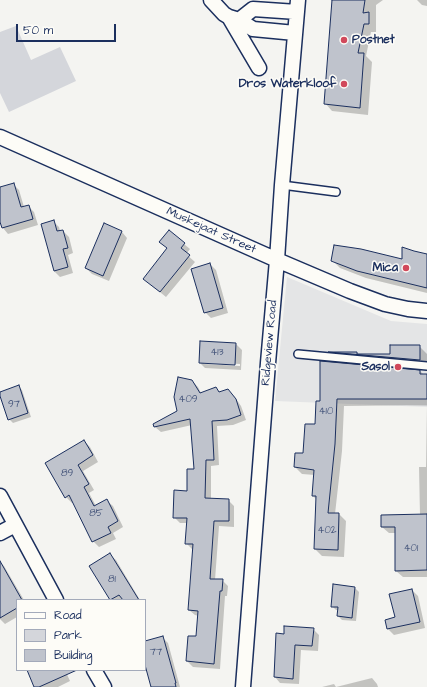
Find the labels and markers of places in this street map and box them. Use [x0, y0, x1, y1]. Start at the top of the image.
place label: Postnet [352, 33, 395, 47]
marker: Postnet [339, 35, 349, 45]
place label: Dros Waterkloof [239, 77, 336, 91]
marker: Dros Waterkloof [339, 79, 349, 89]
place label: Mica [373, 261, 398, 275]
marker: Mica [401, 263, 411, 273]
place label: Sasol [362, 360, 390, 374]
marker: Sasol [393, 362, 403, 372]

